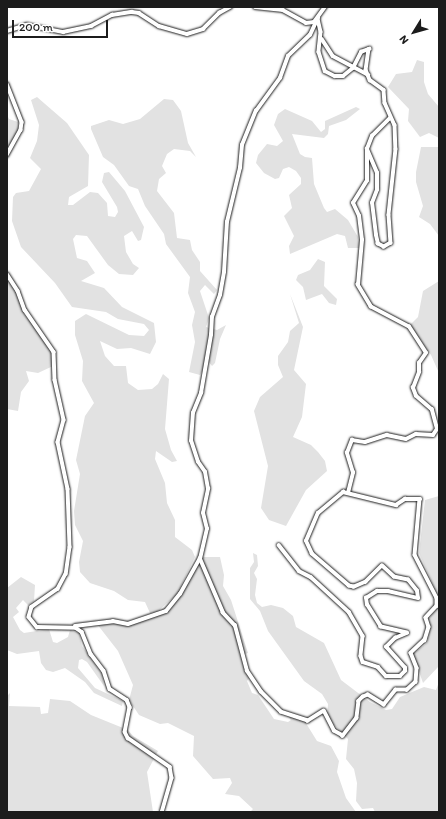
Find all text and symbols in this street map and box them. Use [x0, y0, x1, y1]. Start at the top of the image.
scale bar [14, 12, 110, 38]
north arrow [394, 12, 434, 52]
text: 200 m [19, 20, 53, 34]
text: N [397, 33, 411, 46]

